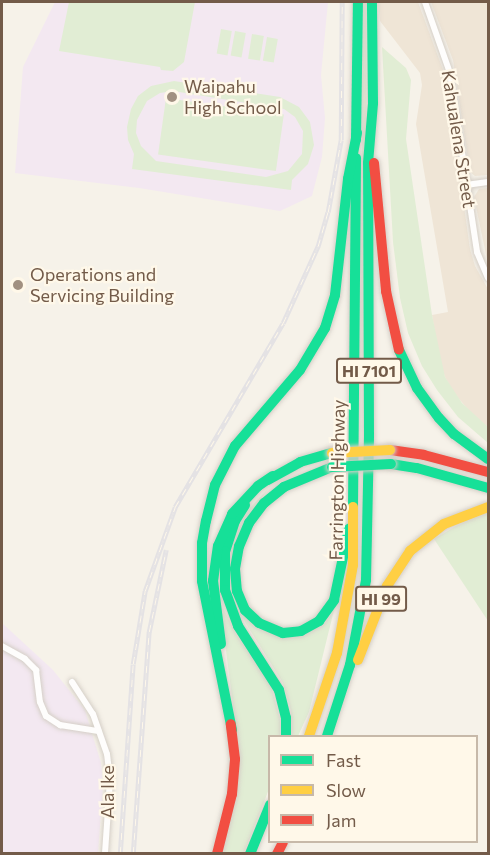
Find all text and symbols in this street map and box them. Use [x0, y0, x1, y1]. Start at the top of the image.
street label: Kahualena Street [437, 68, 481, 210]
place label: Waipahu High School [184, 76, 281, 118]
marker: Waipahu High School [165, 90, 179, 104]
place label: Operations and Servicing Building [30, 264, 174, 306]
marker: Operations and Servicing Building [11, 278, 25, 292]
road number: HI 7101 [336, 358, 402, 384]
street label: Farrington Highway [325, 399, 349, 561]
road number: HI 99 [354, 586, 408, 612]
legend [268, 735, 478, 843]
text: Fast [326, 749, 361, 771]
street label: Ala Ike [96, 765, 118, 819]
text: Slow [326, 779, 366, 801]
text: Jam [326, 809, 356, 831]

